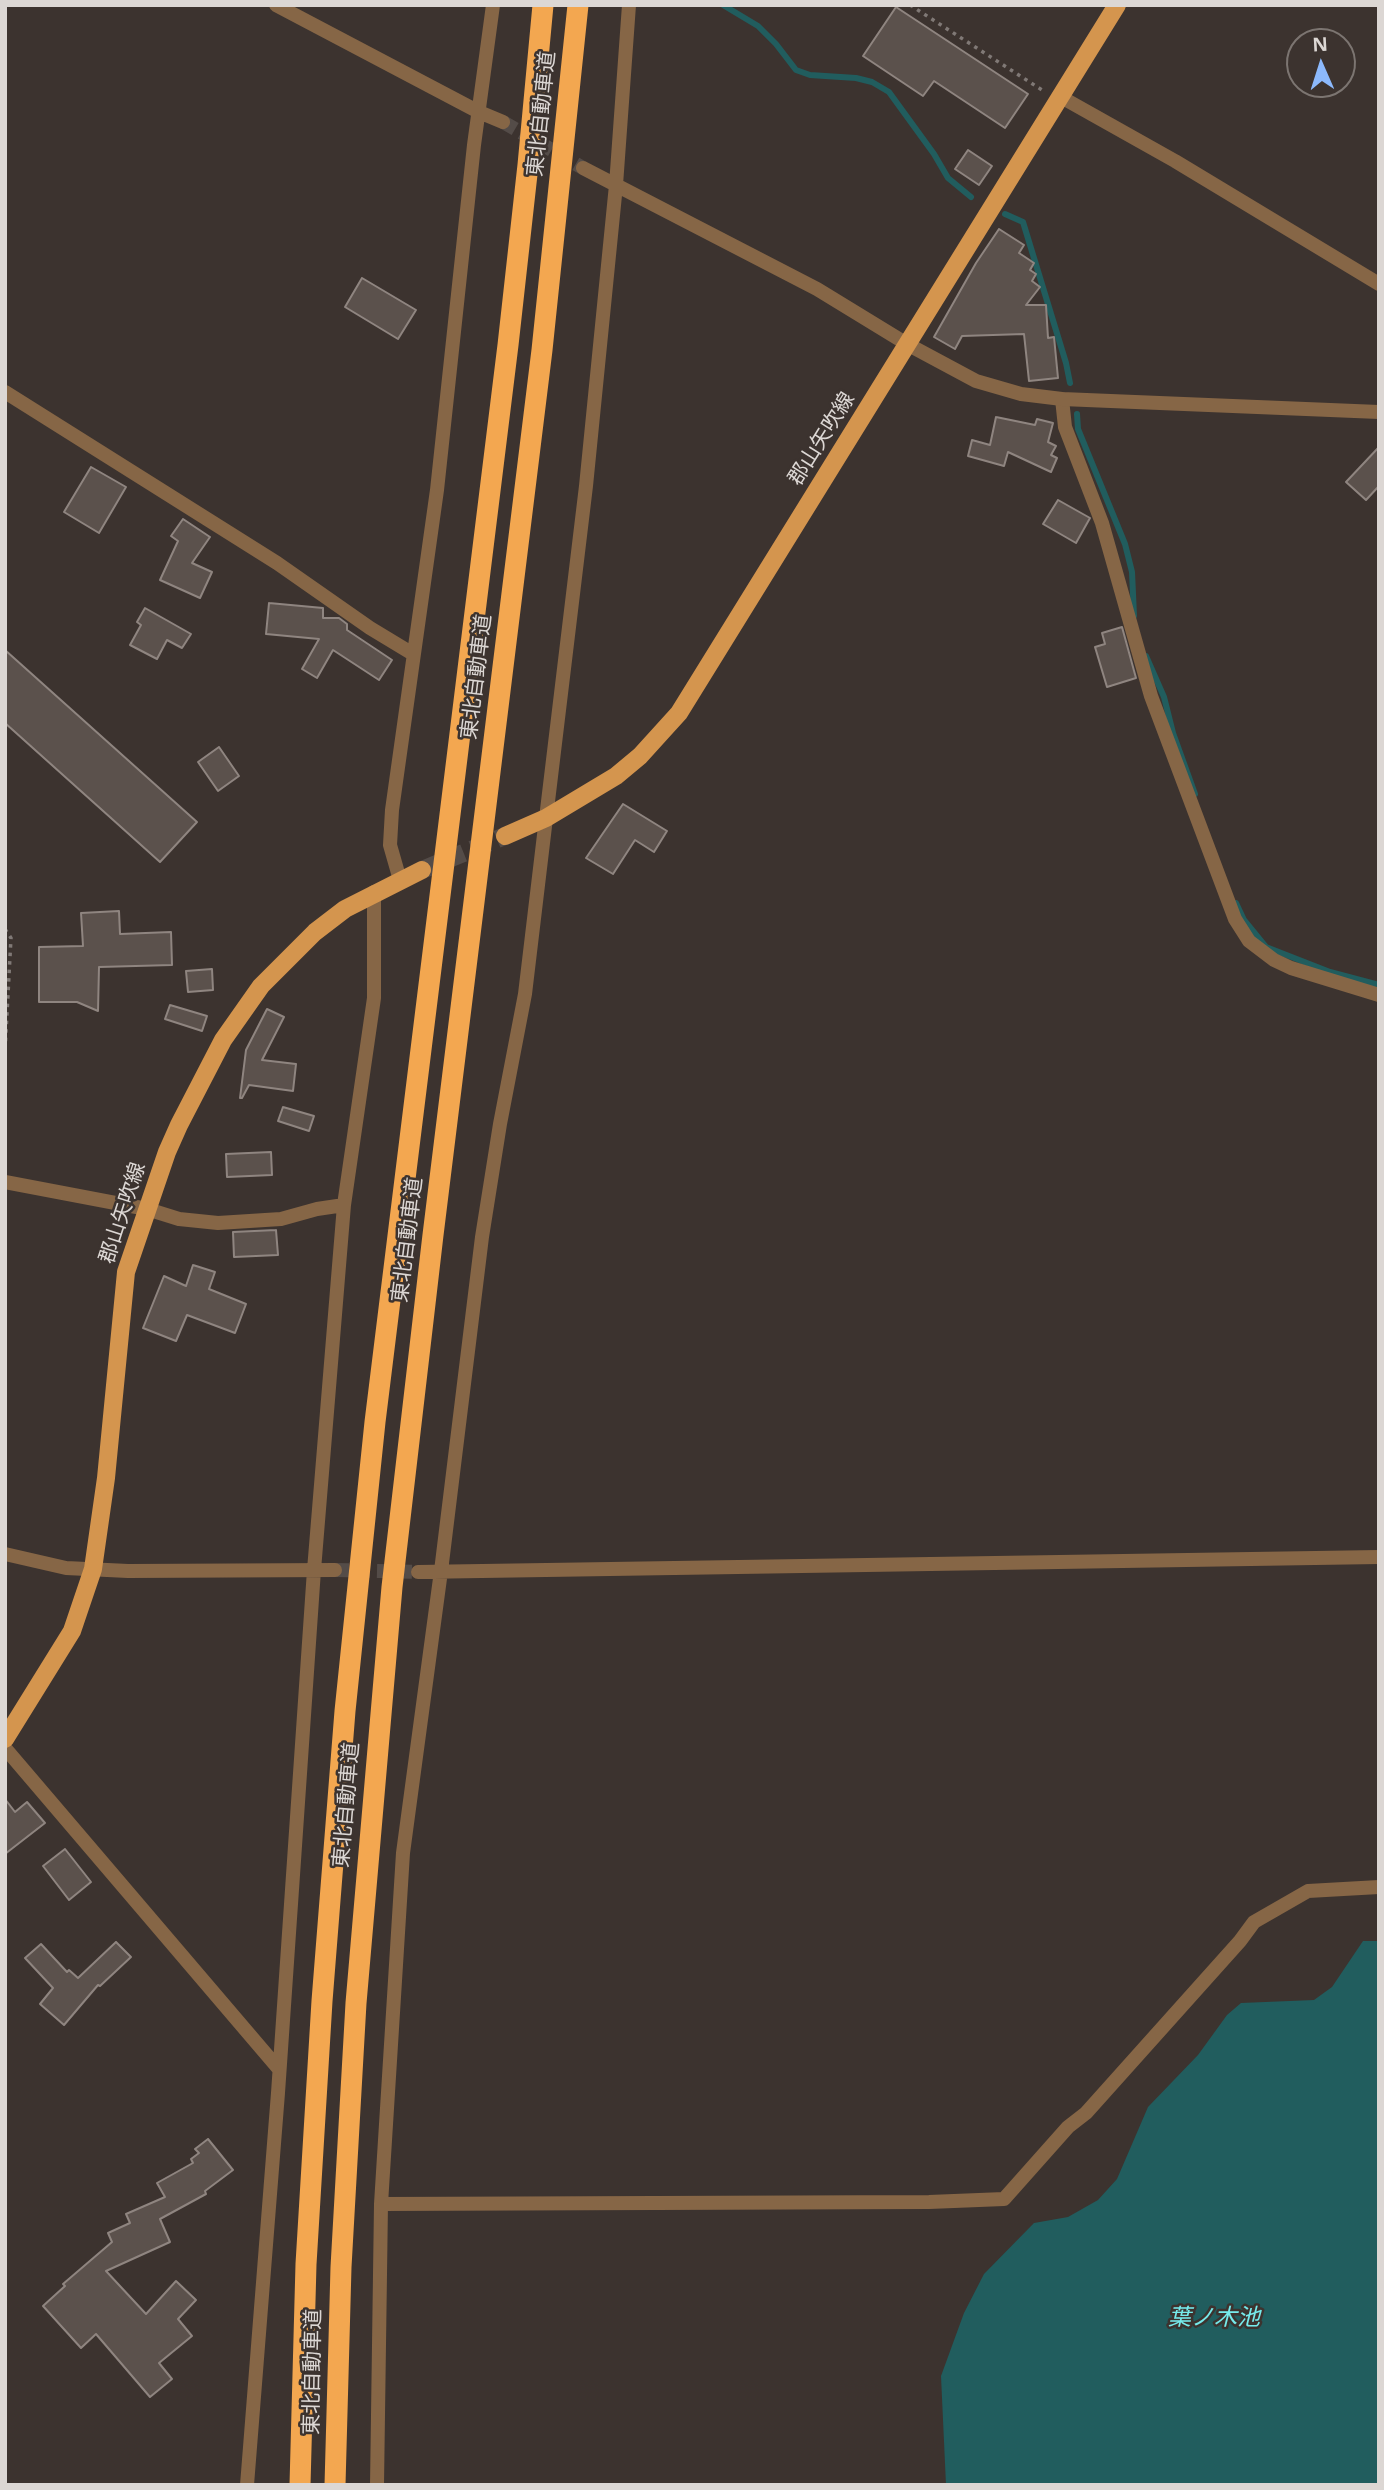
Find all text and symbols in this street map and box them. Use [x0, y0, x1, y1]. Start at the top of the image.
north arrow [1286, 28, 1356, 98]
text: N [1312, 31, 1328, 57]
street label: 東北自動車道 [523, 50, 561, 178]
street label: 郡山矢吹線 [783, 388, 861, 490]
street label: 東北自動車道 [457, 613, 497, 741]
street label: 郡山矢吹線 [95, 1159, 151, 1267]
street label: 東北自動車道 [388, 1176, 428, 1304]
street label: 東北自動車道 [329, 1741, 365, 1869]
water label: 葉ノ木池 [1168, 2304, 1260, 2332]
street label: 東北自動車道 [299, 2309, 327, 2435]

